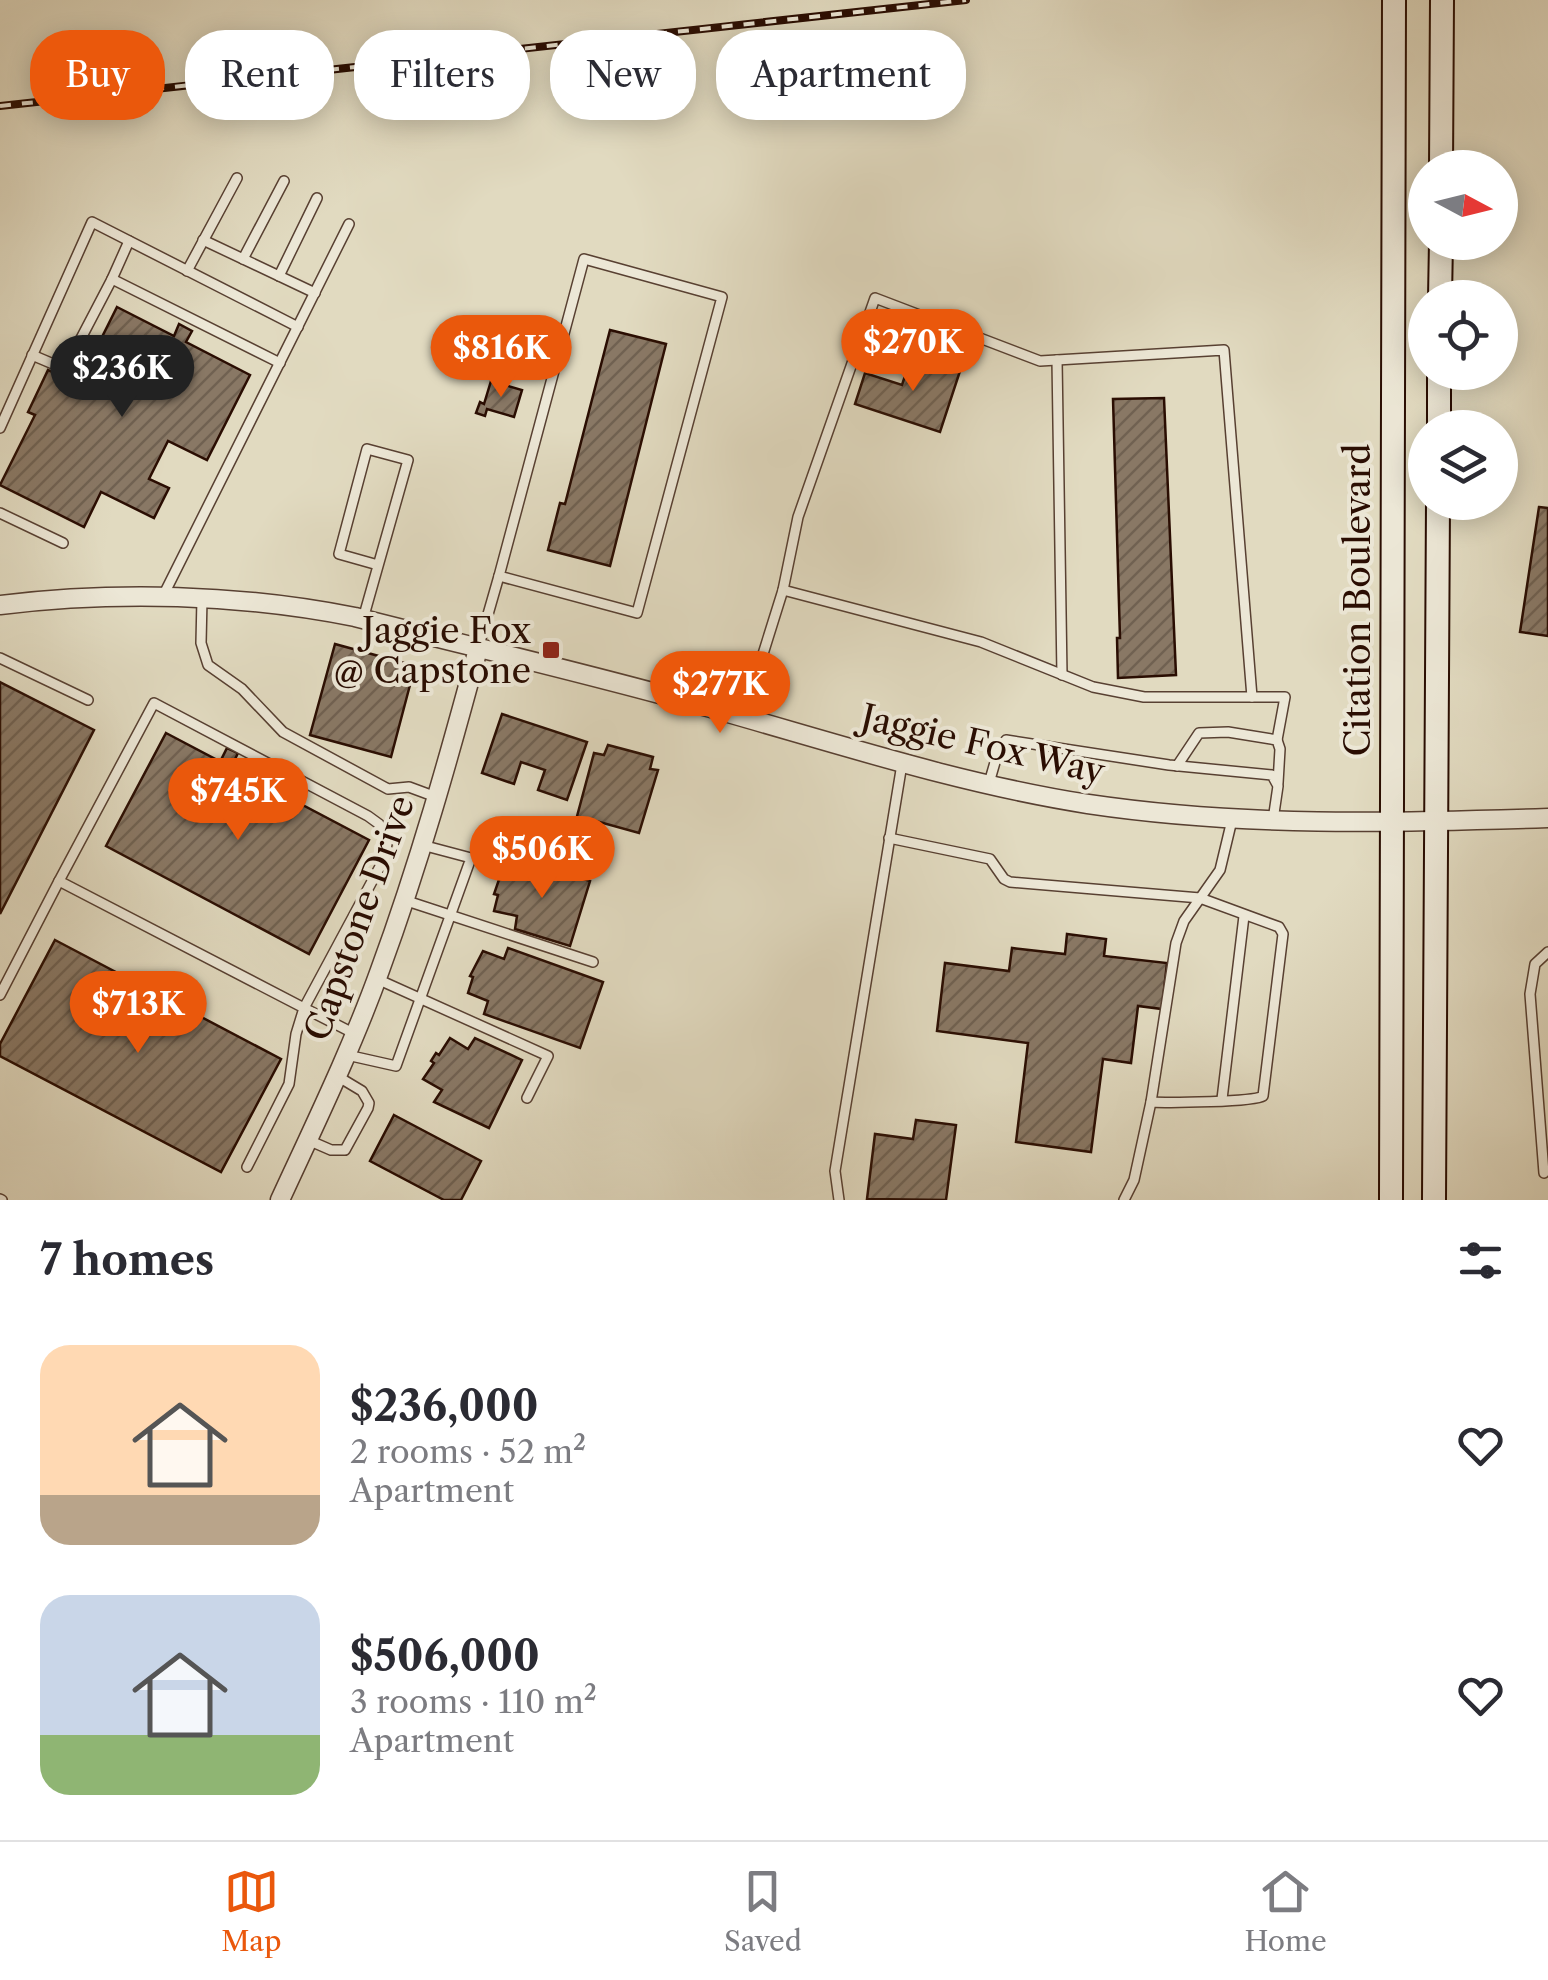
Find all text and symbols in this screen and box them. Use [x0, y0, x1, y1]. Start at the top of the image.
chip: Buy [30, 30, 165, 120]
chip: Rent [185, 30, 334, 120]
chip: Filters [354, 30, 530, 120]
chip: New [550, 30, 696, 120]
chip: Apartment [716, 30, 966, 120]
north arrow [1408, 150, 1518, 260]
map controls [1408, 150, 1518, 520]
button: locate [1408, 280, 1518, 390]
pin: $270K [843, 309, 983, 394]
pin: $816K [431, 315, 571, 400]
text: $270K [863, 322, 963, 361]
text: $816K [453, 328, 549, 367]
pin: $236K [52, 335, 192, 420]
text: $236K [72, 348, 172, 387]
button: layers [1408, 410, 1518, 520]
street label: Citation Boulevard [1336, 443, 1379, 757]
place label: Jaggie Fox @ Capstone [334, 609, 532, 692]
marker: Jaggie Fox @ Capstone [540, 639, 562, 661]
pin: $277K [650, 651, 790, 736]
text: $277K [672, 664, 768, 703]
street label: Jaggie Fox Way [852, 694, 1109, 793]
pin: $745K [168, 758, 308, 843]
text: $745K [190, 771, 286, 810]
street label: Capstone Drive [295, 790, 423, 1046]
pin: $506K [472, 816, 612, 901]
text: $506K [492, 829, 592, 868]
pin: $713K [68, 971, 208, 1056]
text: $713K [92, 984, 184, 1023]
icon: filters [1453, 1233, 1508, 1288]
text: 7 homes [40, 1234, 214, 1286]
text: $236,000 [350, 1380, 538, 1432]
icon: home [120, 1385, 240, 1505]
icon: heart [1453, 1418, 1508, 1473]
text: 2 rooms · 52 m² [350, 1432, 586, 1471]
text: Apartment [350, 1471, 514, 1510]
text: $506,000 [350, 1630, 540, 1682]
icon: home [120, 1635, 240, 1755]
icon: heart [1453, 1668, 1508, 1723]
text: 3 rooms · 110 m² [350, 1682, 597, 1721]
text: Apartment [350, 1721, 514, 1760]
tab: Map [221, 1864, 281, 1958]
tab: Saved [724, 1864, 802, 1958]
tab: Home [1244, 1864, 1327, 1958]

